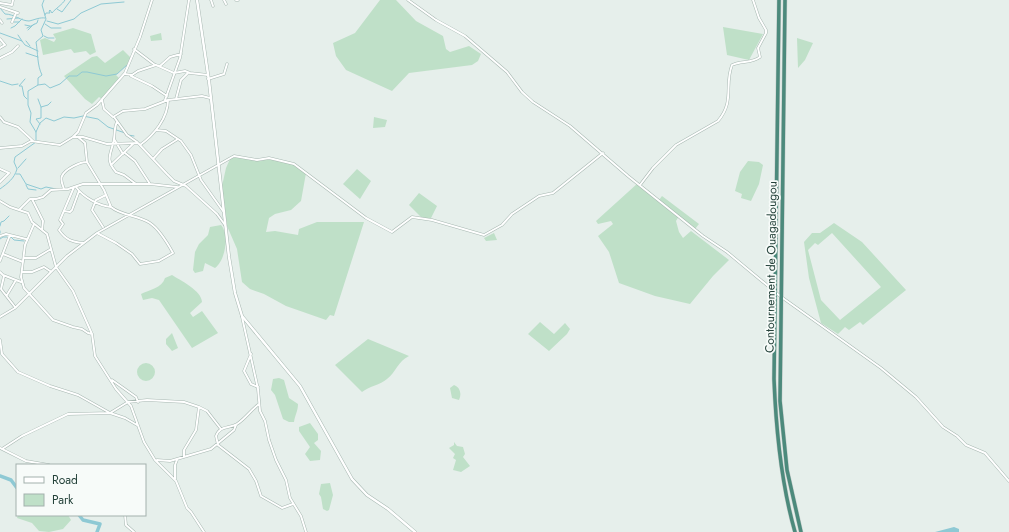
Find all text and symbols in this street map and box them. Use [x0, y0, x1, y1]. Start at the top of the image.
street label: Contournement de Ouagadougou [761, 181, 781, 353]
legend [16, 464, 146, 516]
text: Road [52, 471, 78, 489]
text: Park [52, 491, 74, 509]

